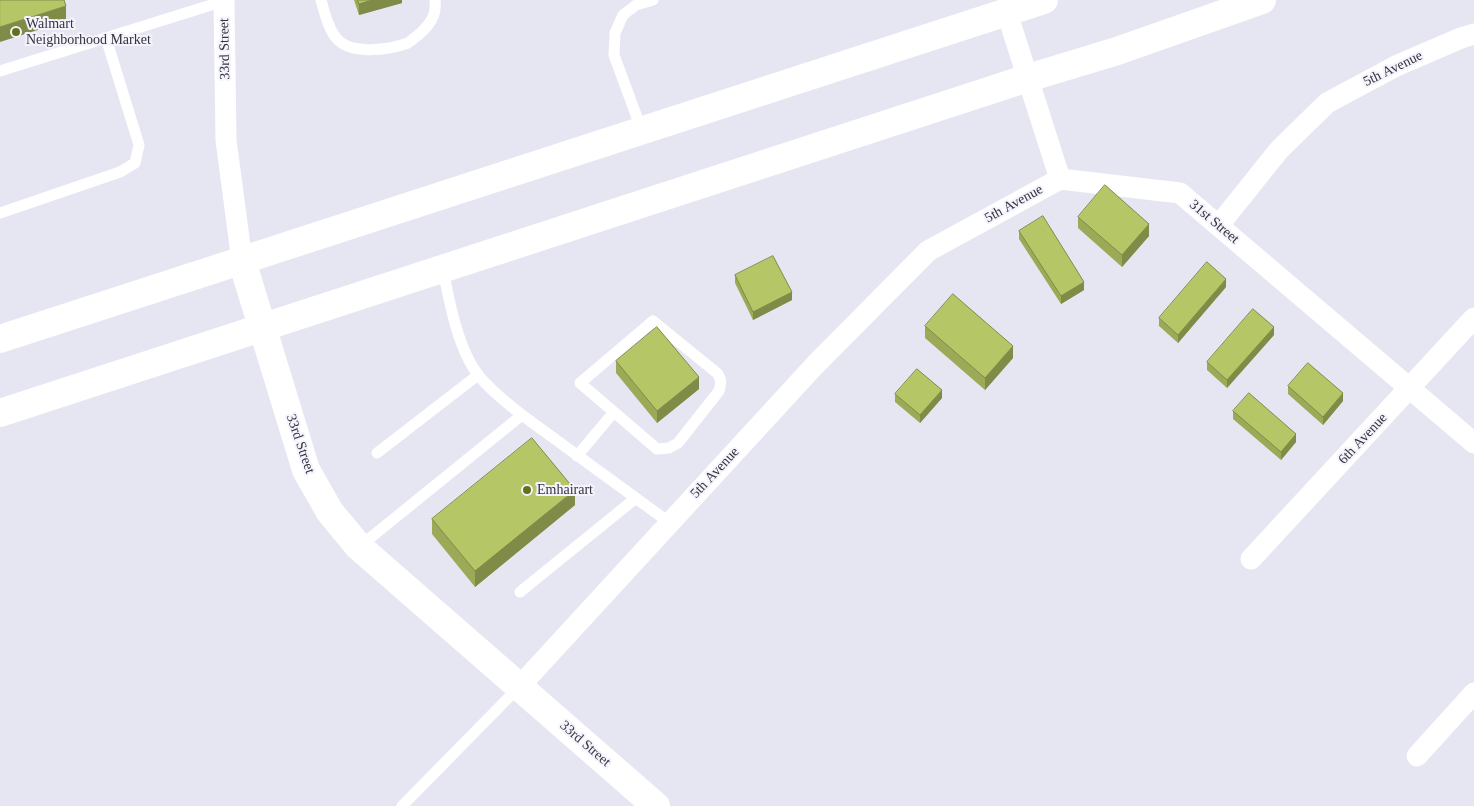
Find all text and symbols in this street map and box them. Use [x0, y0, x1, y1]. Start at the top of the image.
place label: Walmart Neighborhood Market [26, 16, 151, 48]
street label: 33rd Street [216, 18, 234, 80]
marker: Walmart Neighborhood Market [10, 26, 22, 38]
street label: 5th Avenue [1361, 47, 1425, 91]
street label: 5th Avenue [982, 181, 1046, 227]
street label: 31st Street [1186, 196, 1242, 248]
street label: 6th Avenue [1335, 410, 1391, 468]
street label: 33rd Street [282, 412, 318, 476]
street label: 5th Avenue [687, 444, 743, 502]
place label: Emhairart [537, 482, 593, 498]
marker: Emhairart [521, 484, 533, 496]
street label: 33rd Street [556, 717, 614, 771]

